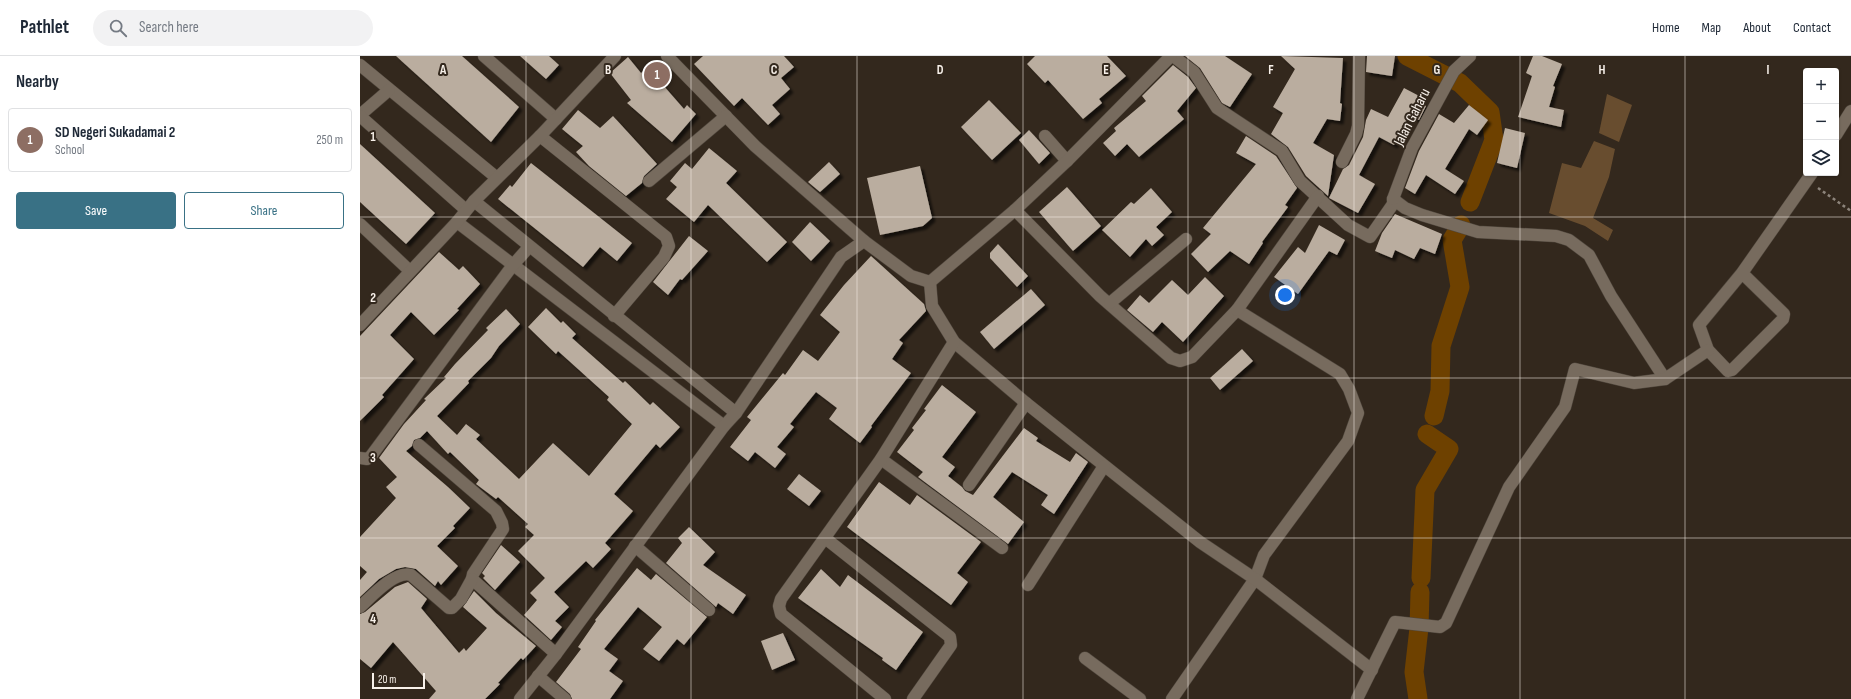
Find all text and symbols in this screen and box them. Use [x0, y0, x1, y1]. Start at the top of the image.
search box [93, 10, 373, 46]
text: Pathlet [20, 16, 69, 39]
icon: search [107, 17, 129, 39]
text: Search here [139, 18, 199, 37]
text: Home [1652, 19, 1680, 36]
text: Map [1702, 19, 1721, 36]
text: About [1743, 19, 1771, 36]
text: Contact [1793, 19, 1831, 36]
pin: 1 [644, 60, 670, 90]
text: A [439, 62, 447, 78]
text: B [605, 62, 611, 78]
text: C [771, 62, 778, 78]
text: D [937, 62, 944, 78]
text: E [1103, 62, 1109, 78]
text: F [1268, 62, 1274, 78]
text: G [1434, 62, 1441, 78]
text: H [1599, 62, 1606, 78]
text: I [1767, 62, 1770, 78]
map controls [1803, 68, 1839, 176]
button: + [1803, 68, 1839, 104]
text: Nearby [16, 72, 59, 92]
street label: Jalan Gaharu [1389, 85, 1435, 150]
button: − [1803, 104, 1839, 140]
text: SD Negeri Sukadamai 2 [55, 123, 175, 142]
text: 1 [370, 129, 376, 145]
text: 1 [27, 132, 33, 148]
text: 250 m [316, 132, 343, 148]
button: layers [1803, 140, 1839, 176]
text: School [55, 142, 85, 158]
button: Save [16, 192, 176, 229]
button: Share [184, 192, 344, 229]
your location [1275, 285, 1295, 305]
text: 2 [370, 290, 376, 306]
text: 3 [370, 450, 376, 466]
text: 4 [370, 611, 376, 627]
scale bar [372, 671, 425, 690]
text: 20 m [378, 673, 396, 686]

